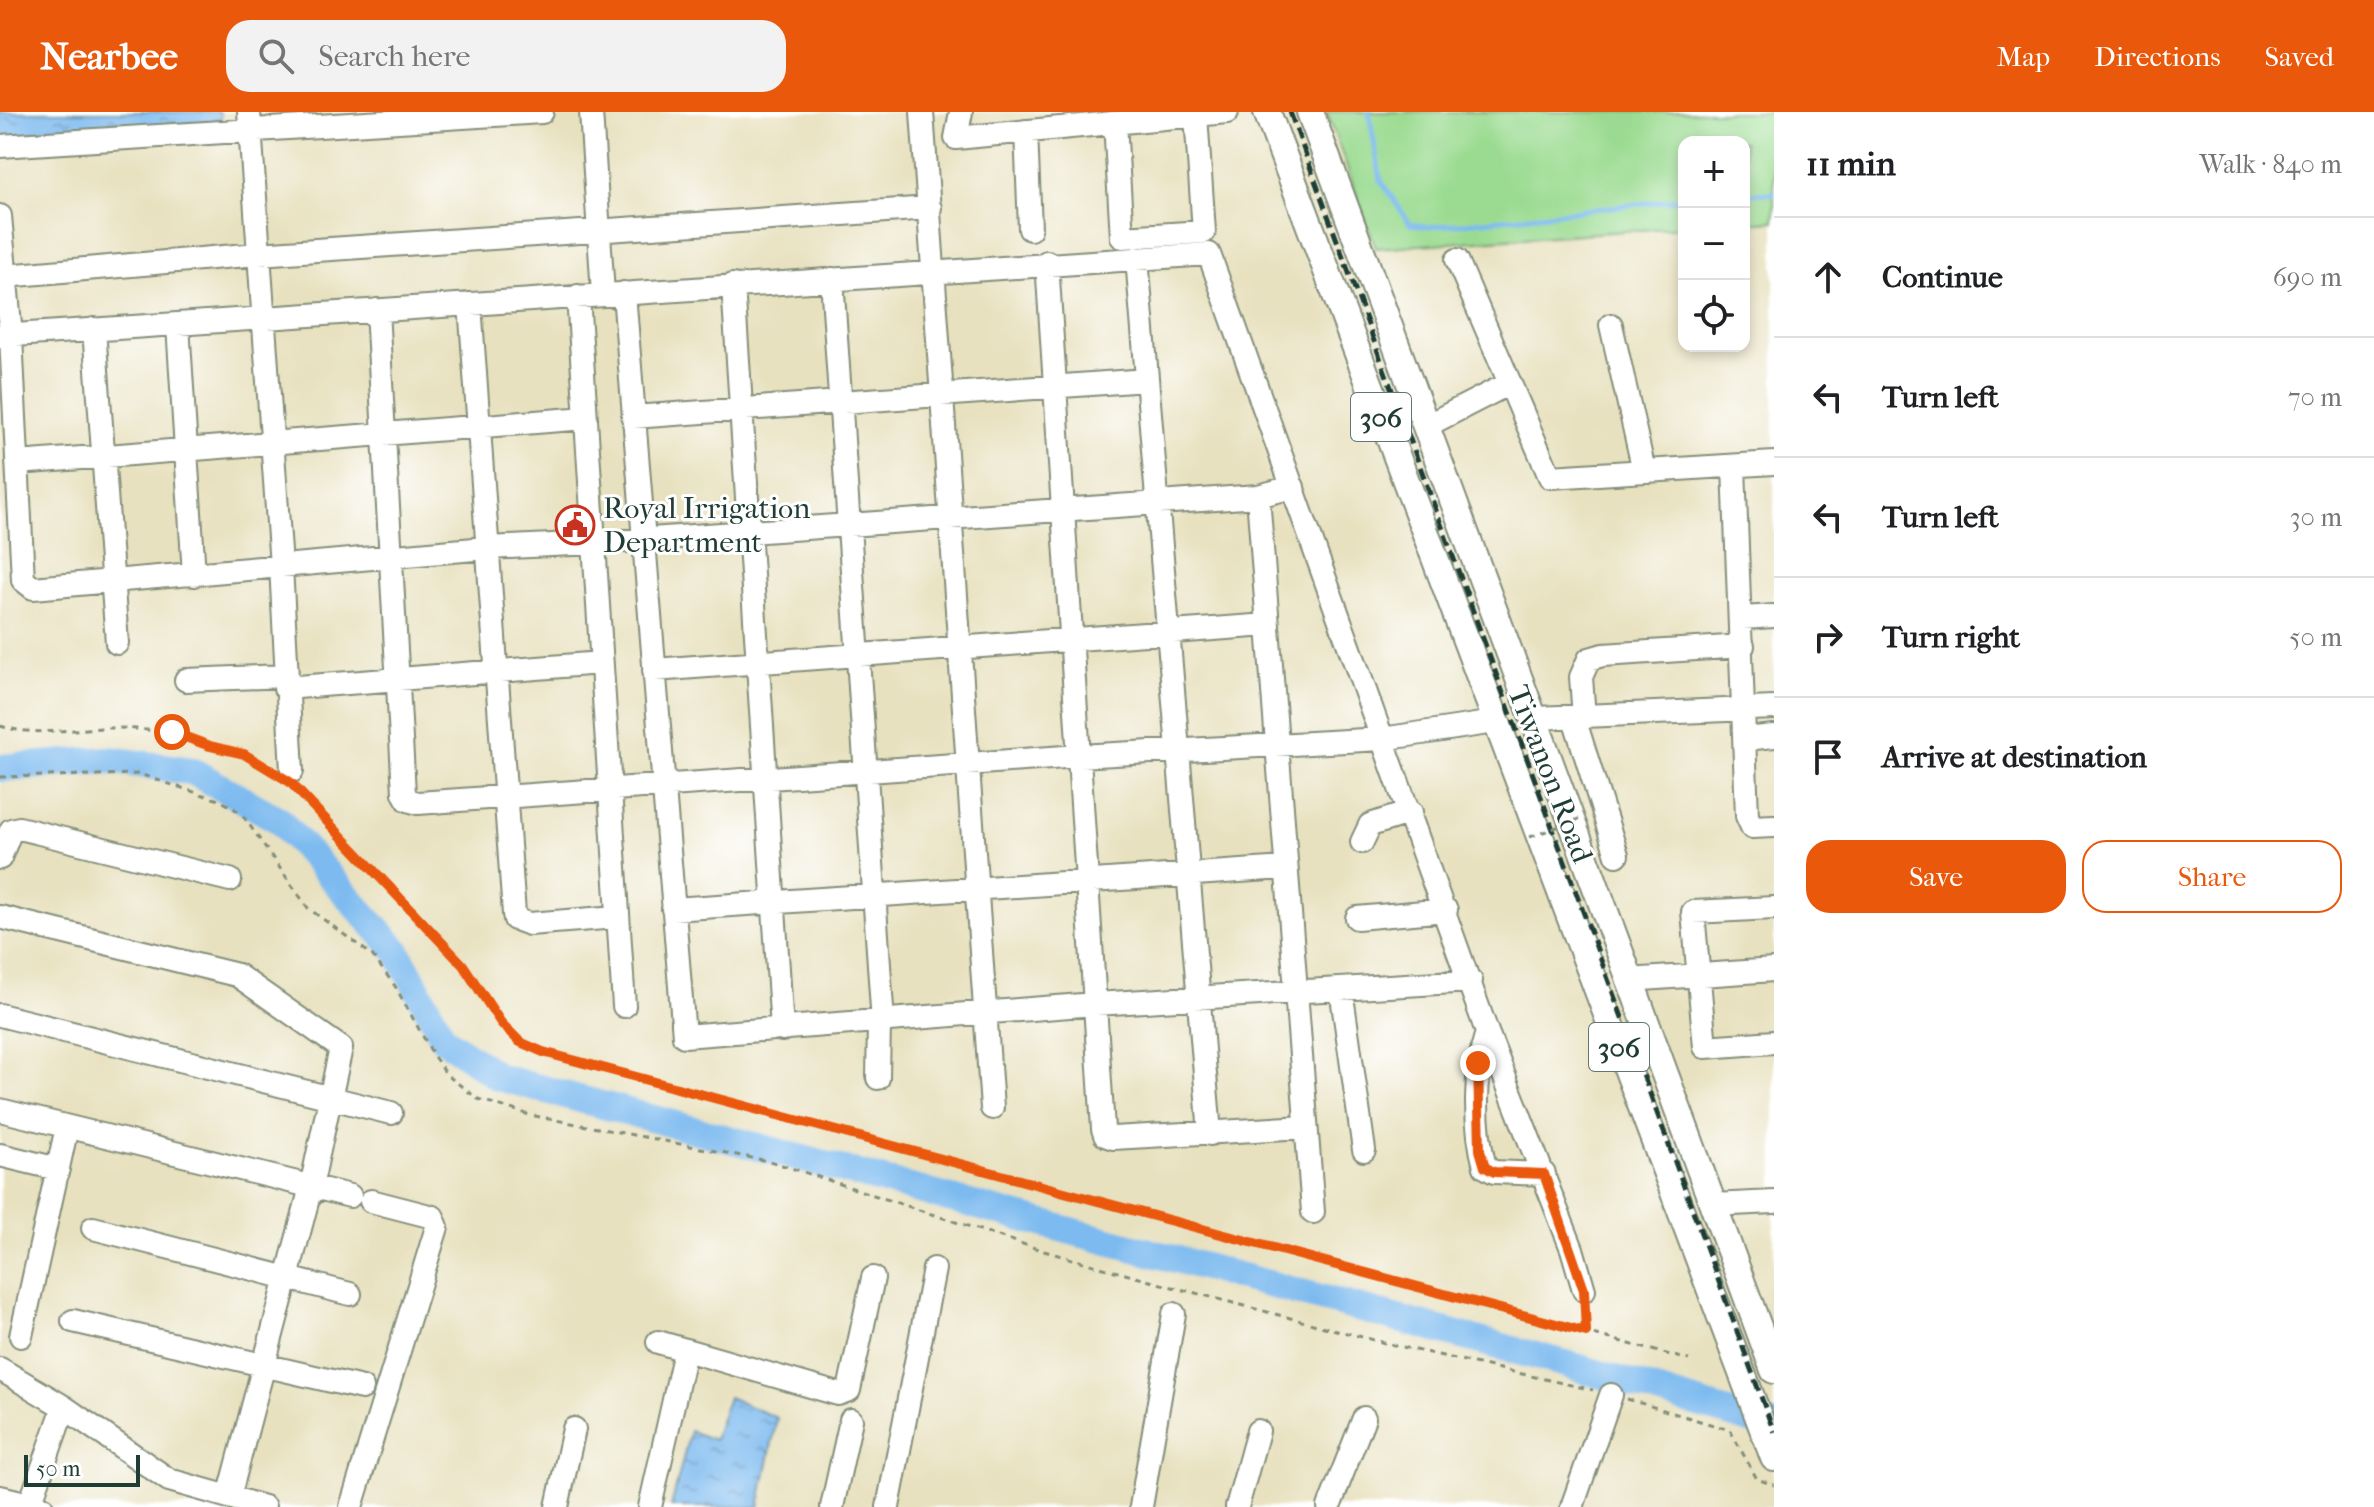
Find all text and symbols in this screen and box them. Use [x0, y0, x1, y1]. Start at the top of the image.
search box [226, 20, 786, 92]
text: Nearbee [40, 34, 178, 79]
icon: search [254, 34, 298, 78]
text: Search here [318, 39, 470, 74]
text: Map [1997, 40, 2050, 73]
text: Directions [2094, 40, 2221, 73]
text: Saved [2265, 40, 2334, 73]
map controls [1678, 136, 1750, 352]
button: + [1678, 136, 1750, 208]
text: 11 min [1806, 144, 1896, 184]
text: Walk · 840 m [2199, 149, 2342, 180]
button: − [1678, 208, 1750, 280]
icon: ahead [1806, 255, 1850, 299]
text: Continue [1882, 260, 2003, 295]
text: 690 m [2273, 262, 2342, 293]
button: locate [1678, 280, 1750, 352]
icon: left [1806, 375, 1850, 419]
text: Turn left [1882, 380, 1999, 415]
text: 70 m [2288, 382, 2342, 413]
road number: 306 [1351, 393, 1411, 441]
place label: Royal Irrigation Department [603, 491, 811, 560]
icon: left [1806, 495, 1850, 539]
text: Turn left [1882, 500, 1999, 535]
text: 30 m [2290, 502, 2342, 533]
public building icon: Royal Irrigation Department [554, 504, 596, 546]
icon: right [1806, 615, 1850, 659]
text: Turn right [1882, 620, 2020, 655]
text: 50 m [2289, 622, 2342, 653]
street label: Tiwanon Road [1500, 680, 1600, 868]
route start [154, 714, 190, 750]
icon: arrive [1806, 735, 1850, 779]
text: Arrive at destination [1882, 740, 2147, 775]
button: Save [1806, 840, 2066, 913]
button: Share [2082, 840, 2342, 913]
road number: 306 [1589, 1023, 1649, 1071]
route end [1460, 1045, 1496, 1081]
scale bar [24, 1451, 140, 1487]
text: 50 m [36, 1456, 81, 1482]

